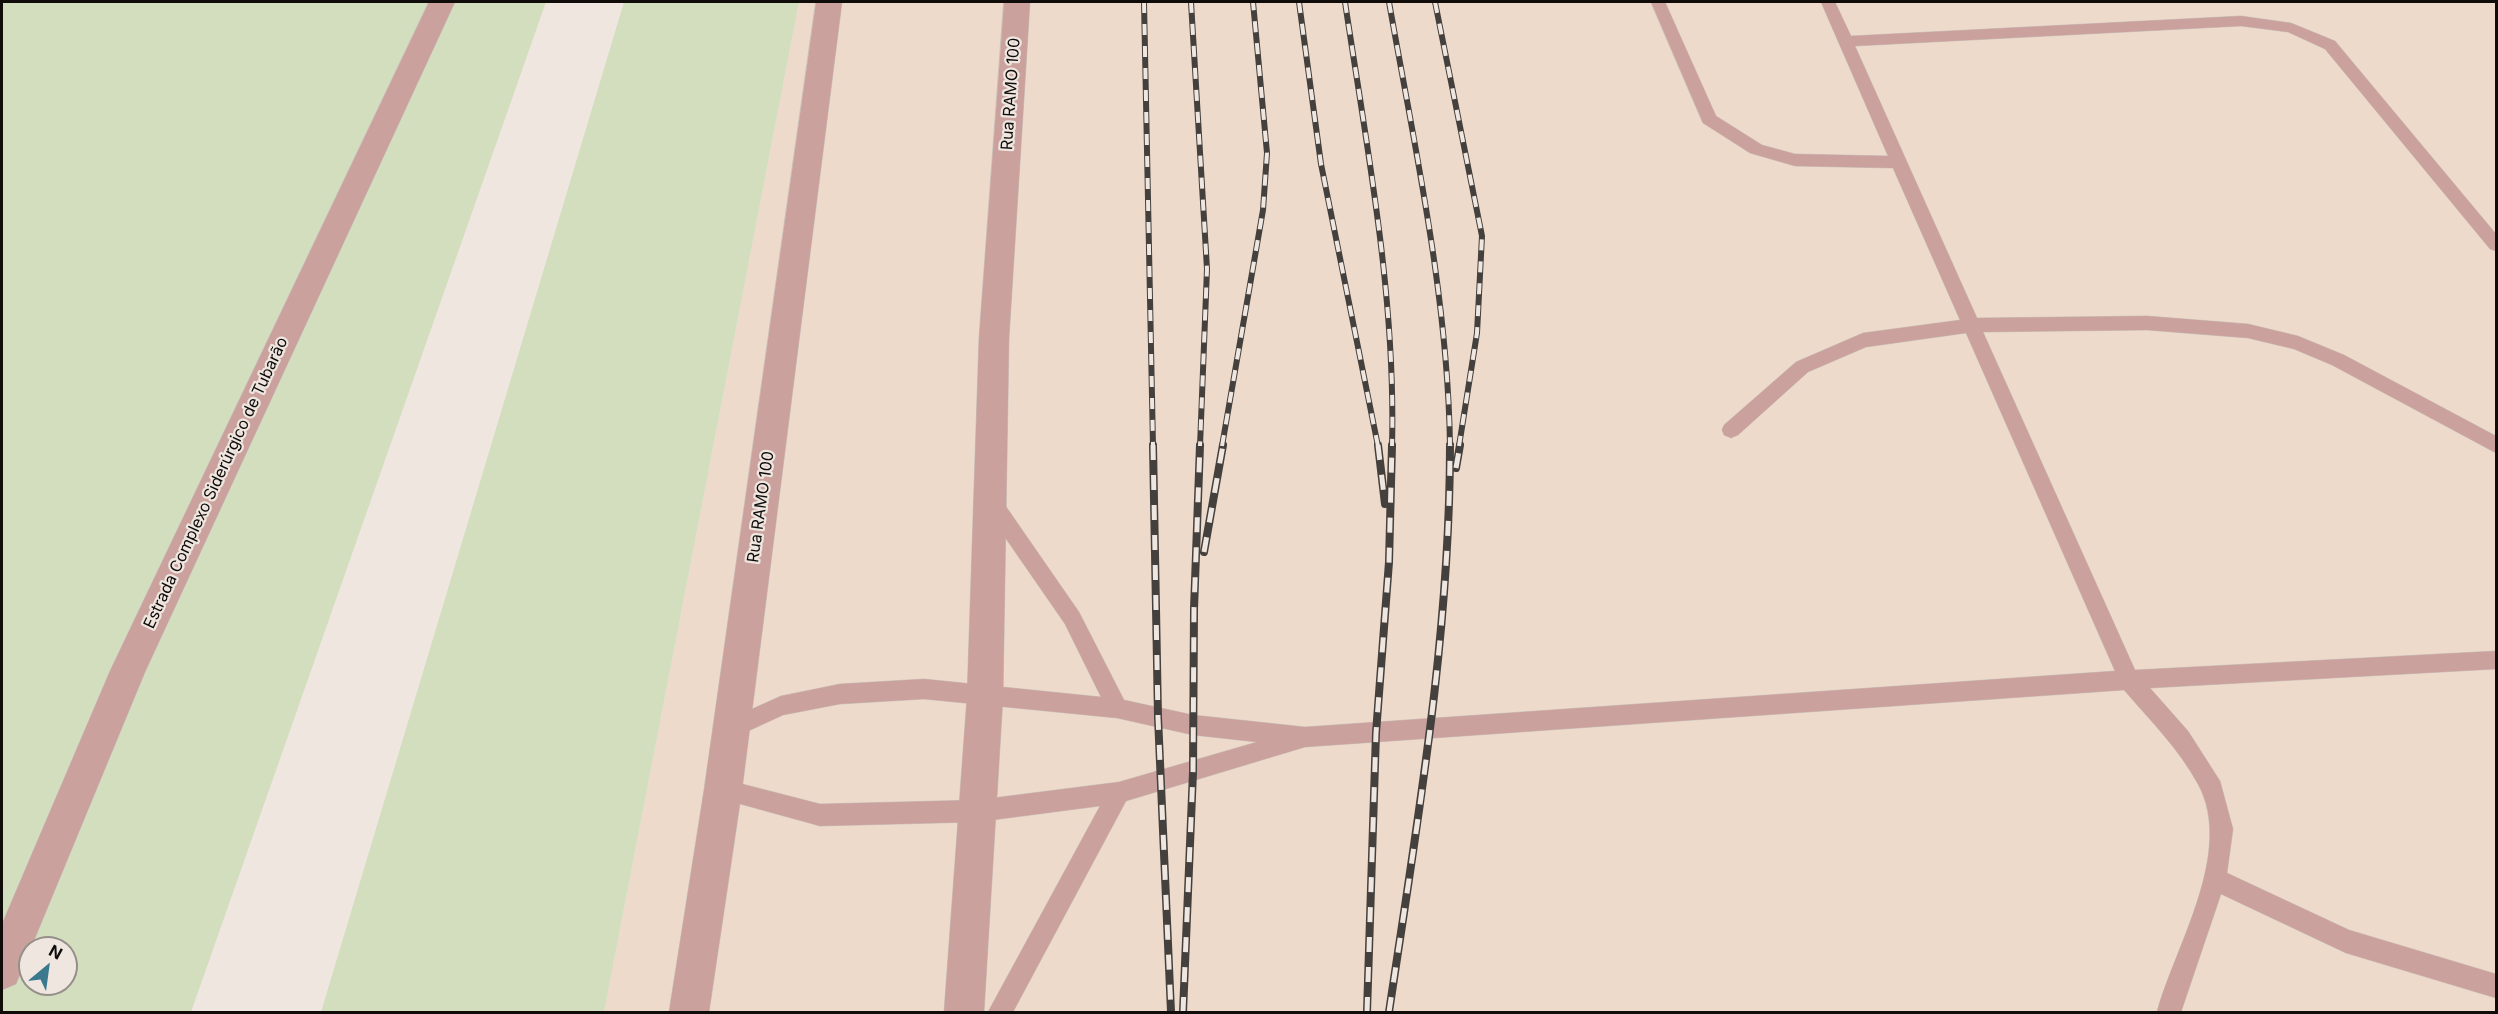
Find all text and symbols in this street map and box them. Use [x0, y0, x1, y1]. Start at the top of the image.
street label: Rua RAMO 100 [998, 37, 1024, 151]
street label: Estrada Complexo Siderúrgico de Tubarão [140, 334, 292, 632]
street label: Rua RAMO 100 [744, 450, 778, 564]
north arrow [18, 936, 78, 996]
text: N [46, 940, 66, 964]

